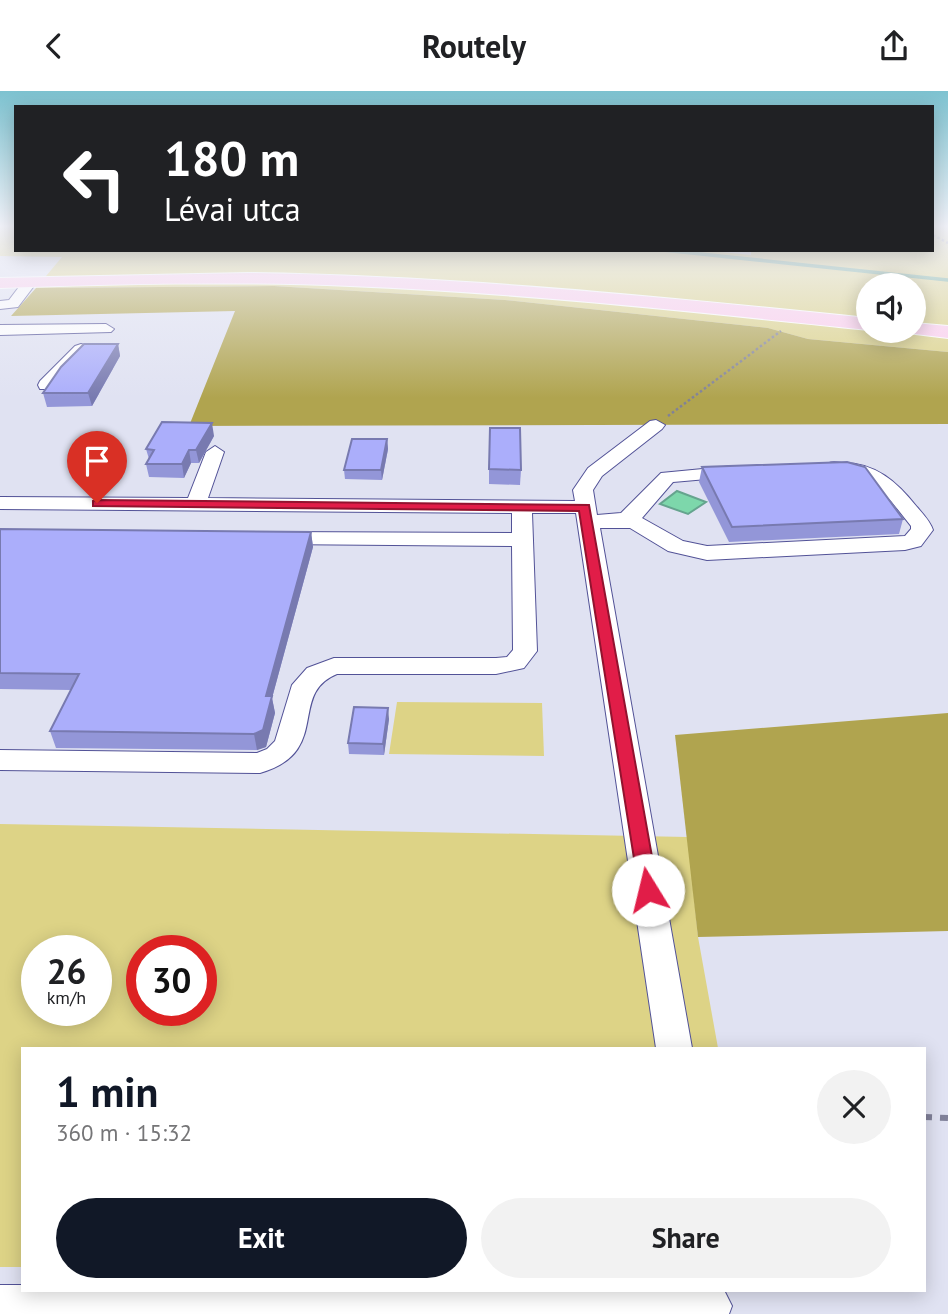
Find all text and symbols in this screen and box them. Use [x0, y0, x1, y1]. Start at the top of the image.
text: Routely [422, 25, 526, 67]
icon: back [35, 27, 73, 65]
icon: share [875, 27, 913, 65]
text: 180 m [164, 126, 299, 190]
icon: left [49, 133, 140, 224]
text: Lévai utca [164, 188, 301, 230]
map controls [856, 273, 926, 343]
button: sound [856, 273, 926, 343]
pin [67, 431, 127, 503]
icon: arrive [78, 442, 116, 480]
position arrow [611, 853, 685, 927]
speed limit sign: 30 [126, 935, 217, 1026]
text: 26 [47, 948, 86, 994]
text: km/h [47, 986, 86, 1009]
text: 1 min [56, 1064, 158, 1119]
button: close [817, 1070, 891, 1144]
text: 360 m · 15:32 [56, 1118, 192, 1147]
button: Exit [56, 1198, 467, 1278]
button: Share [481, 1198, 891, 1278]

